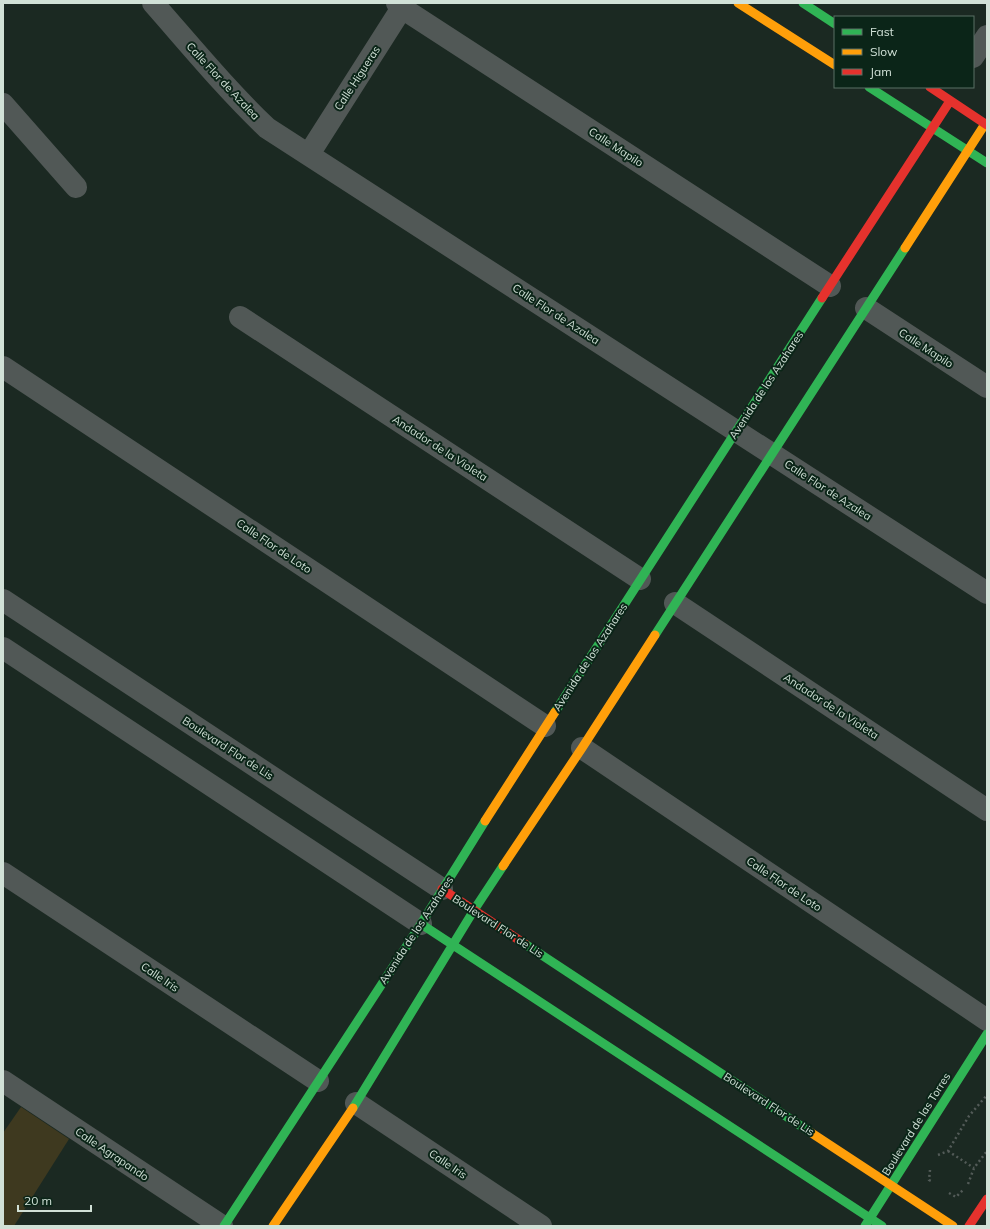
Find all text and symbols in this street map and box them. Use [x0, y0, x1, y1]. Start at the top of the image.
legend [834, 16, 974, 88]
text: Fast [870, 24, 894, 39]
street label: Calle Flor de Azalea [183, 39, 263, 123]
street label: Calle Higueras [331, 43, 383, 113]
text: Slow [870, 44, 898, 59]
text: Jam [870, 64, 892, 79]
street label: Calle Mapilo [586, 124, 646, 170]
street label: Calle Flor de Azalea [510, 281, 602, 347]
street label: Calle Mapilo [896, 325, 956, 371]
street label: Avenida de los Azahares [726, 328, 806, 442]
street label: Andador de la Violeta [390, 412, 490, 484]
street label: Calle Flor de Azalea [782, 457, 874, 523]
street label: Calle Flor de Loto [234, 516, 314, 576]
street label: Avenida de los Azahares [550, 600, 630, 714]
street label: Andador de la Violeta [781, 670, 881, 742]
street label: Boulevard Flor de Lis [180, 713, 276, 783]
street label: Calle Flor de Loto [744, 854, 824, 914]
street label: Avenida de los Azahares [376, 873, 456, 987]
street label: Boulevard Flor de Lis [450, 891, 546, 961]
street label: Calle Iris [138, 959, 182, 995]
street label: Boulevard Flor de Lis [721, 1069, 817, 1139]
street label: Boulevard de las Torres [879, 1070, 953, 1178]
street label: Calle Agrapando [73, 1124, 151, 1184]
street label: Calle Iris [426, 1146, 470, 1182]
scale bar [18, 1187, 91, 1213]
text: 20 m [24, 1193, 52, 1208]

